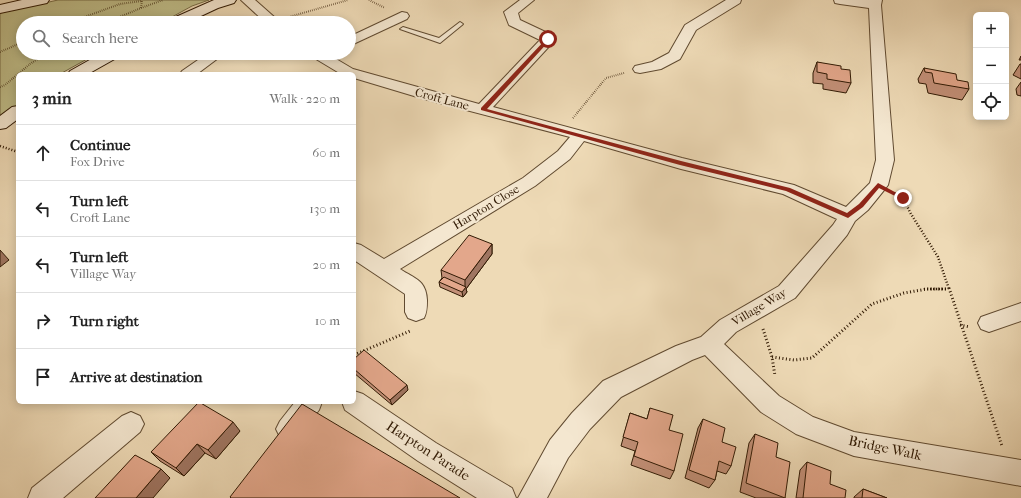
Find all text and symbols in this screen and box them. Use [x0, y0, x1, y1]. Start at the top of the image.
map controls [973, 12, 1009, 120]
button: + [973, 12, 1009, 48]
search box [16, 16, 356, 60]
icon: search [30, 27, 52, 49]
text: Search here [62, 29, 138, 47]
route start [539, 30, 557, 48]
button: − [973, 48, 1009, 84]
button: locate [973, 84, 1009, 120]
street label: Croft Lane [413, 85, 471, 113]
text: 3 min [32, 88, 72, 108]
text: Walk · 220 m [269, 91, 340, 106]
text: Continue [70, 136, 130, 154]
icon: ahead [32, 142, 54, 164]
text: 60 m [312, 145, 340, 160]
text: Fox Drive [70, 154, 125, 169]
street label: Harpton Close [450, 182, 522, 232]
route end [894, 189, 912, 207]
text: Turn left [70, 192, 128, 210]
icon: left [32, 198, 54, 220]
text: 130 m [309, 201, 340, 216]
text: Croft Lane [70, 210, 130, 225]
text: Turn left [70, 248, 128, 266]
icon: left [32, 254, 54, 276]
text: 20 m [313, 257, 340, 272]
text: Village Way [70, 266, 136, 281]
street label: Village Way [728, 285, 789, 329]
icon: right [32, 310, 54, 332]
text: Turn right [70, 312, 139, 330]
text: 10 m [315, 313, 340, 328]
icon: arrive [32, 366, 54, 388]
text: Arrive at destination [70, 368, 202, 386]
street label: Harpton Parade [383, 418, 473, 484]
street label: Bridge Walk [847, 432, 924, 464]

